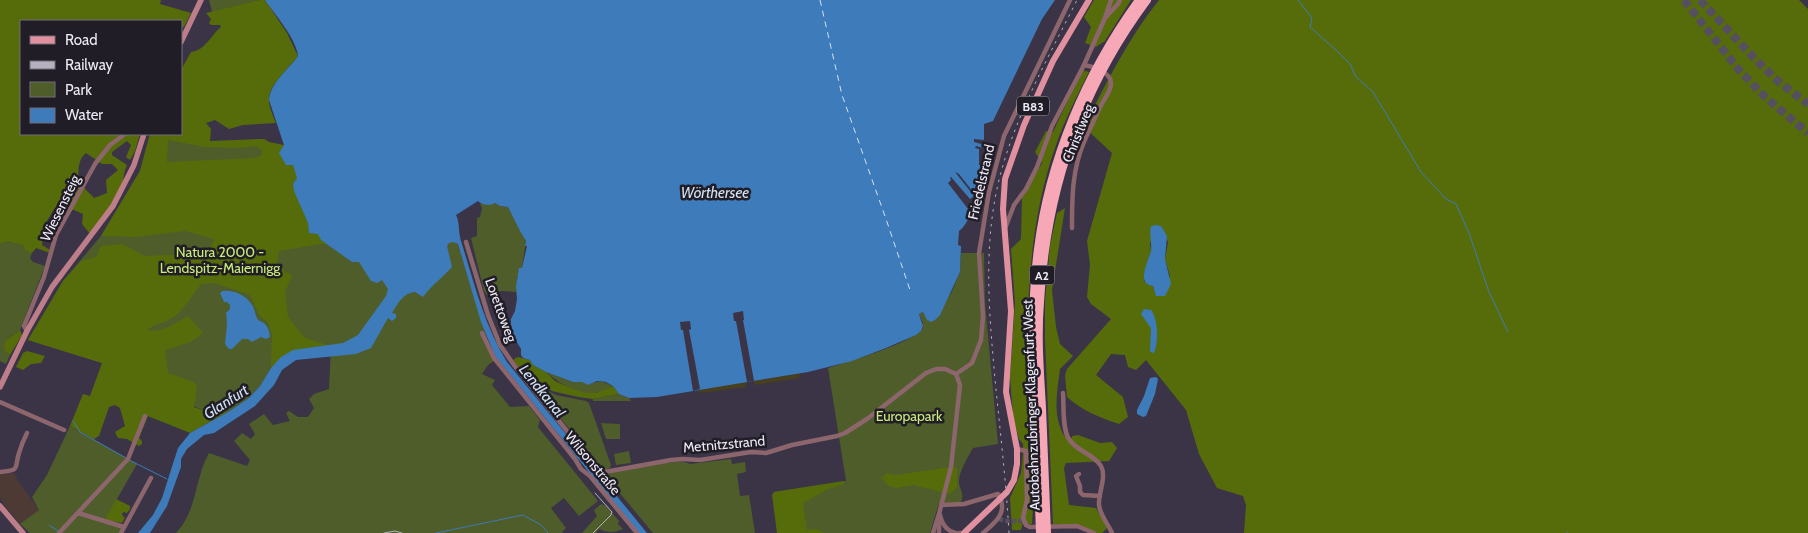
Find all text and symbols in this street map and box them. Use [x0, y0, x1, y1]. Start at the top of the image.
legend [20, 20, 182, 135]
text: Road [65, 31, 98, 49]
text: Railway [65, 56, 114, 74]
text: Park [65, 81, 92, 99]
road number: B83 [1017, 96, 1049, 115]
street label: Christlweg [1058, 100, 1098, 165]
text: Water [65, 106, 103, 124]
street label: Friedelstrand [964, 143, 998, 221]
street label: Wiesensteig [36, 171, 84, 244]
water label: Wörthersee [681, 184, 749, 202]
park label: Natura 2000 - Lendspitz-Maiernigg [160, 243, 281, 277]
road number: A2 [1030, 266, 1054, 284]
street label: Lorettoweg [481, 275, 521, 346]
street label: Autobahnzubringer Klagenfurt West [1018, 299, 1044, 511]
water label: Lendkanal [515, 361, 569, 422]
water label: Glanfurt [200, 381, 252, 423]
park label: Europapark [876, 407, 943, 425]
street label: Wilsonstraße [561, 428, 625, 498]
street label: Metnitzstrand [682, 431, 766, 457]

